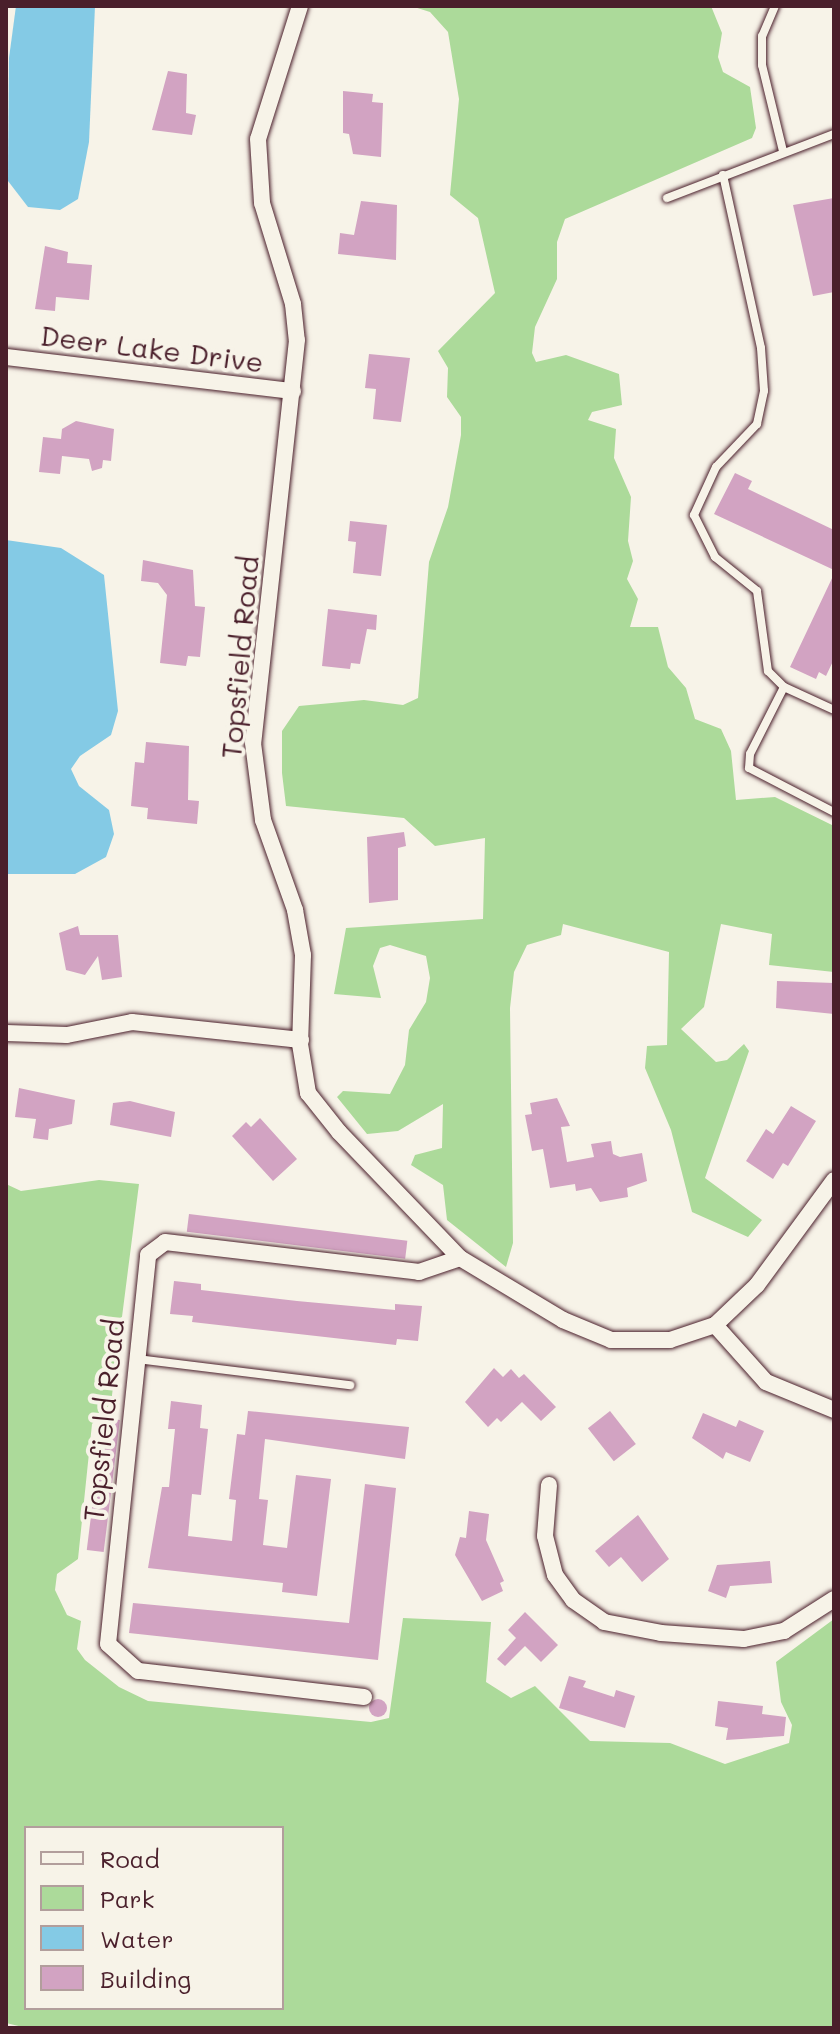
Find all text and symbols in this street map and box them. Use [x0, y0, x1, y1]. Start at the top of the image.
street label: Deer Lake Drive [39, 318, 265, 378]
street label: Topsfield Road [213, 554, 265, 760]
street label: Topsfield Road [76, 1317, 130, 1523]
legend [24, 1826, 284, 2010]
text: Road [100, 1843, 160, 1874]
text: Park [100, 1883, 154, 1914]
text: Water [100, 1923, 174, 1954]
text: Building [100, 1963, 191, 1994]

